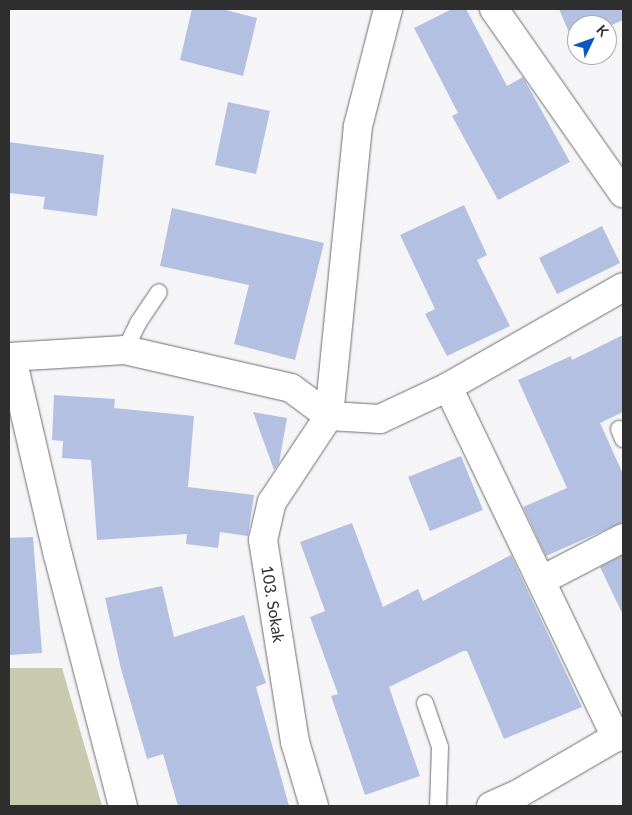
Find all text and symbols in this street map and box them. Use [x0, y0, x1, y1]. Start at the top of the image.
north arrow [567, 15, 617, 65]
text: K [593, 21, 612, 40]
street label: 103. Sokak [257, 564, 289, 644]

